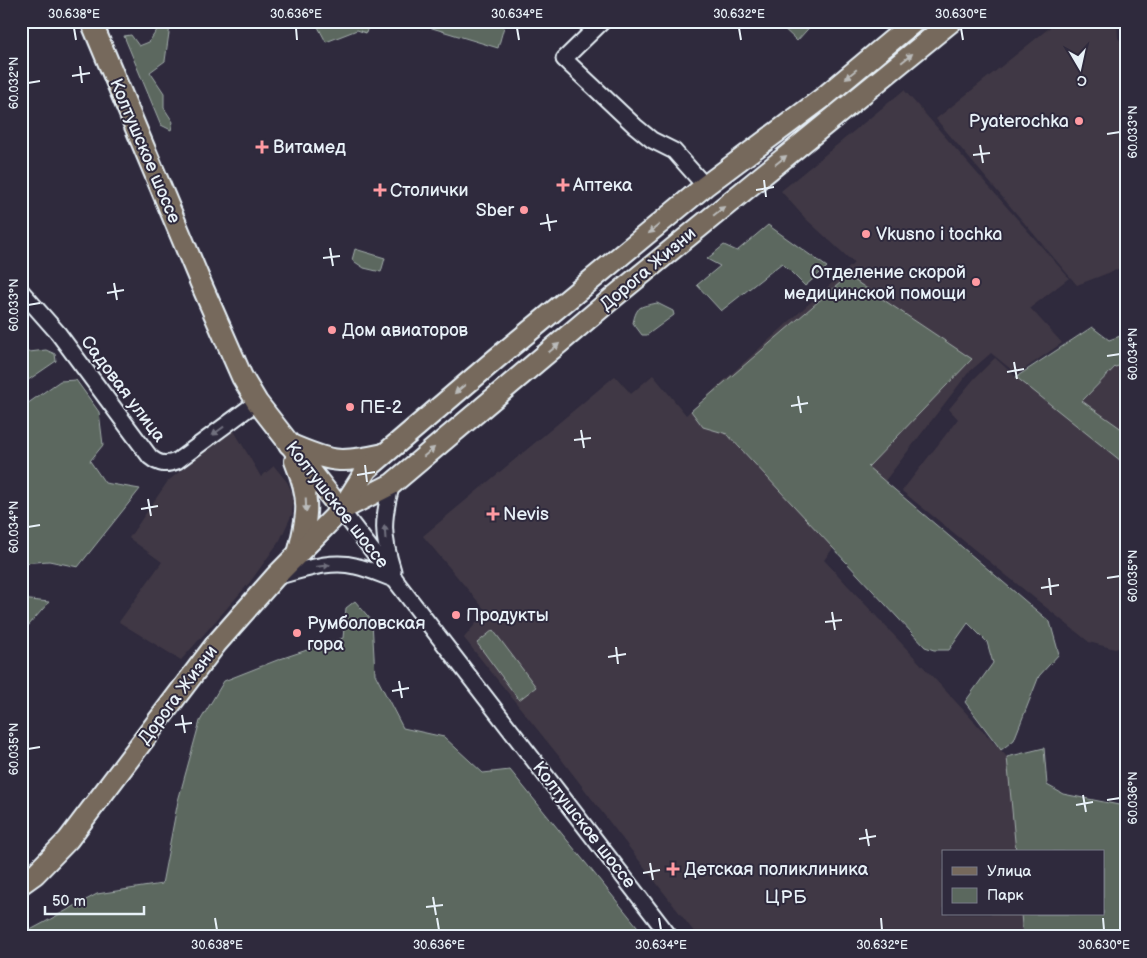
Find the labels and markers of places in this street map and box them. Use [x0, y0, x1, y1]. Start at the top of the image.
place label: Pyaterochka [969, 111, 1069, 132]
marker: Pyaterochka [1073, 115, 1085, 127]
place label: Витамед [273, 137, 346, 158]
marker: Витамед [255, 140, 269, 154]
place label: Аптека [572, 175, 633, 196]
marker: Аптека [557, 179, 569, 191]
place label: Столички [390, 180, 469, 201]
marker: Столички [374, 184, 386, 196]
place label: Sber [476, 200, 514, 221]
marker: Sber [518, 204, 530, 216]
place label: Vkusno i tochka [876, 224, 1003, 245]
marker: Vkusno i tochka [860, 228, 872, 240]
place label: Отделение скорой медицинской помощи [784, 262, 966, 304]
marker: Отделение скорой медицинской помощи [970, 276, 982, 288]
place label: Дом авиаторов [342, 320, 469, 341]
marker: Дом авиаторов [326, 324, 338, 336]
place label: ПЕ-2 [360, 397, 403, 418]
marker: ПЕ-2 [344, 401, 356, 413]
place label: Nevis [503, 504, 549, 525]
marker: Nevis [487, 508, 499, 520]
place label: Продукты [466, 605, 549, 626]
marker: Продукты [450, 609, 462, 621]
place label: Румболовская гора [307, 613, 425, 655]
marker: Румболовская гора [291, 627, 303, 639]
place label: Детская поликлиника [684, 859, 869, 880]
marker: Детская поликлиника [666, 862, 680, 876]

